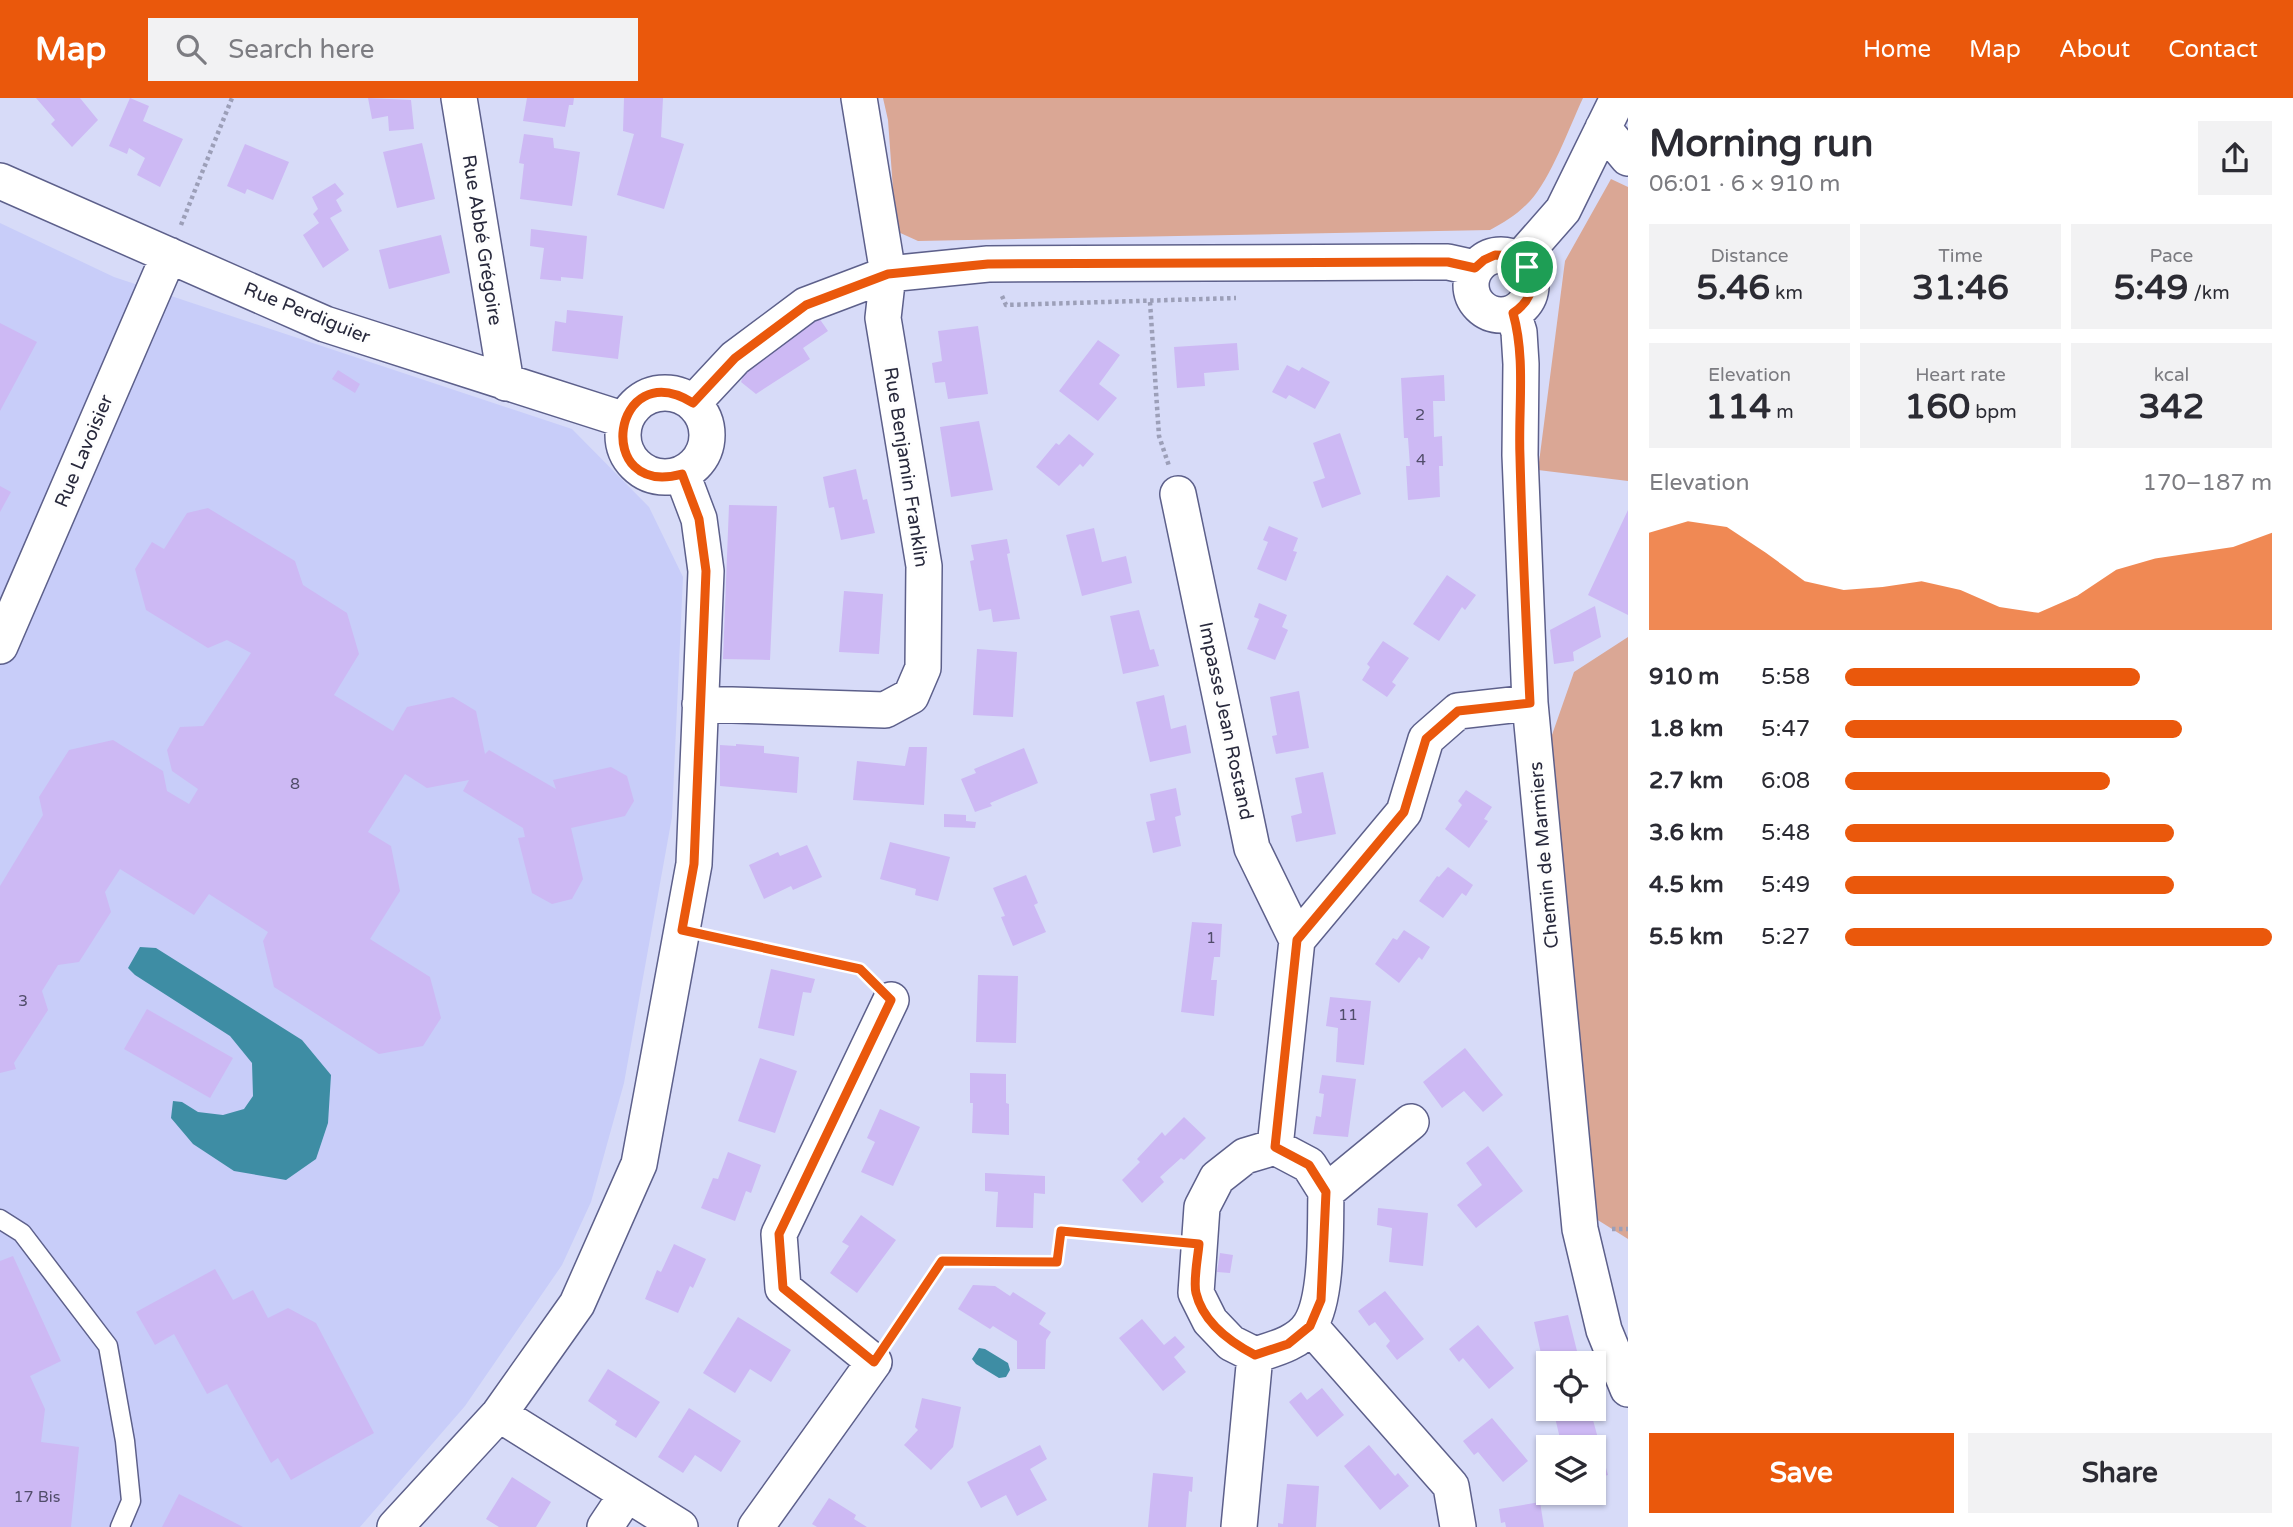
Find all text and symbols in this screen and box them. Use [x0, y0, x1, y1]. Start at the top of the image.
search box [148, 18, 638, 81]
text: Map [35, 30, 106, 69]
icon: search [172, 30, 210, 68]
text: Search here [228, 34, 374, 65]
text: Home [1863, 35, 1931, 64]
text: Map [1969, 35, 2021, 64]
text: About [2059, 35, 2130, 64]
text: Contact [2168, 35, 2258, 64]
text: Morning run [1649, 121, 1873, 167]
button: share [2198, 121, 2272, 195]
street label: Rue Abbé Grégoire [458, 153, 506, 327]
text: 06:01 · 6 × 910 m [1649, 170, 1840, 198]
pin [1497, 237, 1557, 297]
text: Distance [1710, 245, 1789, 267]
text: Time [1938, 245, 1983, 267]
text: Pace [2150, 245, 2193, 267]
icon: arrive [1508, 248, 1546, 286]
text: 5.46 [1696, 267, 1770, 309]
text: 31:46 [1912, 267, 2009, 309]
text: 5:49 [2113, 267, 2188, 309]
street label: Rue Perdiguier [241, 278, 374, 349]
text: km [1770, 282, 1803, 304]
text: /km [2188, 282, 2230, 304]
text: Elevation [1708, 364, 1791, 386]
text: Heart rate [1915, 364, 2006, 386]
text: kcal [2154, 364, 2189, 386]
street label: Rue Benjamin Franklin [879, 365, 933, 569]
text: 114 [1705, 386, 1771, 428]
text: 160 [1904, 386, 1970, 428]
text: 342 [2139, 386, 2204, 428]
street label: Rue Lavoisier [50, 391, 118, 511]
text: m [1771, 401, 1794, 423]
text: bpm [1970, 401, 2017, 423]
house number: 2 [1415, 405, 1425, 425]
house number: 4 [1416, 450, 1426, 470]
text: Elevation [1649, 469, 1750, 497]
text: 170–187 m [2143, 469, 2272, 497]
street label: Impasse Jean Rostand [1194, 620, 1258, 822]
text: 910 m [1649, 663, 1719, 691]
text: 5:58 [1761, 663, 1810, 691]
text: 1.8 km [1649, 715, 1723, 743]
text: 5:47 [1761, 715, 1810, 743]
street label: Chemin de Marmiers [1525, 761, 1563, 949]
text: 2.7 km [1649, 767, 1723, 795]
text: 6:08 [1761, 767, 1810, 795]
house number: 8 [290, 774, 300, 794]
text: 3.6 km [1649, 819, 1724, 847]
text: 5:48 [1761, 819, 1810, 847]
text: 4.5 km [1649, 871, 1724, 899]
text: 5:49 [1761, 871, 1810, 899]
text: 5.5 km [1649, 923, 1723, 951]
text: 5:27 [1761, 923, 1810, 951]
house number: 1 [1206, 928, 1216, 948]
house number: 3 [18, 991, 28, 1011]
house number: 11 [1338, 1005, 1358, 1025]
map controls [1536, 1351, 1606, 1505]
button: locate [1536, 1351, 1606, 1421]
button: Save [1649, 1433, 1954, 1513]
button: Share [1968, 1433, 2272, 1513]
button: layers [1536, 1435, 1606, 1505]
house number: 17 Bis [14, 1487, 60, 1507]

